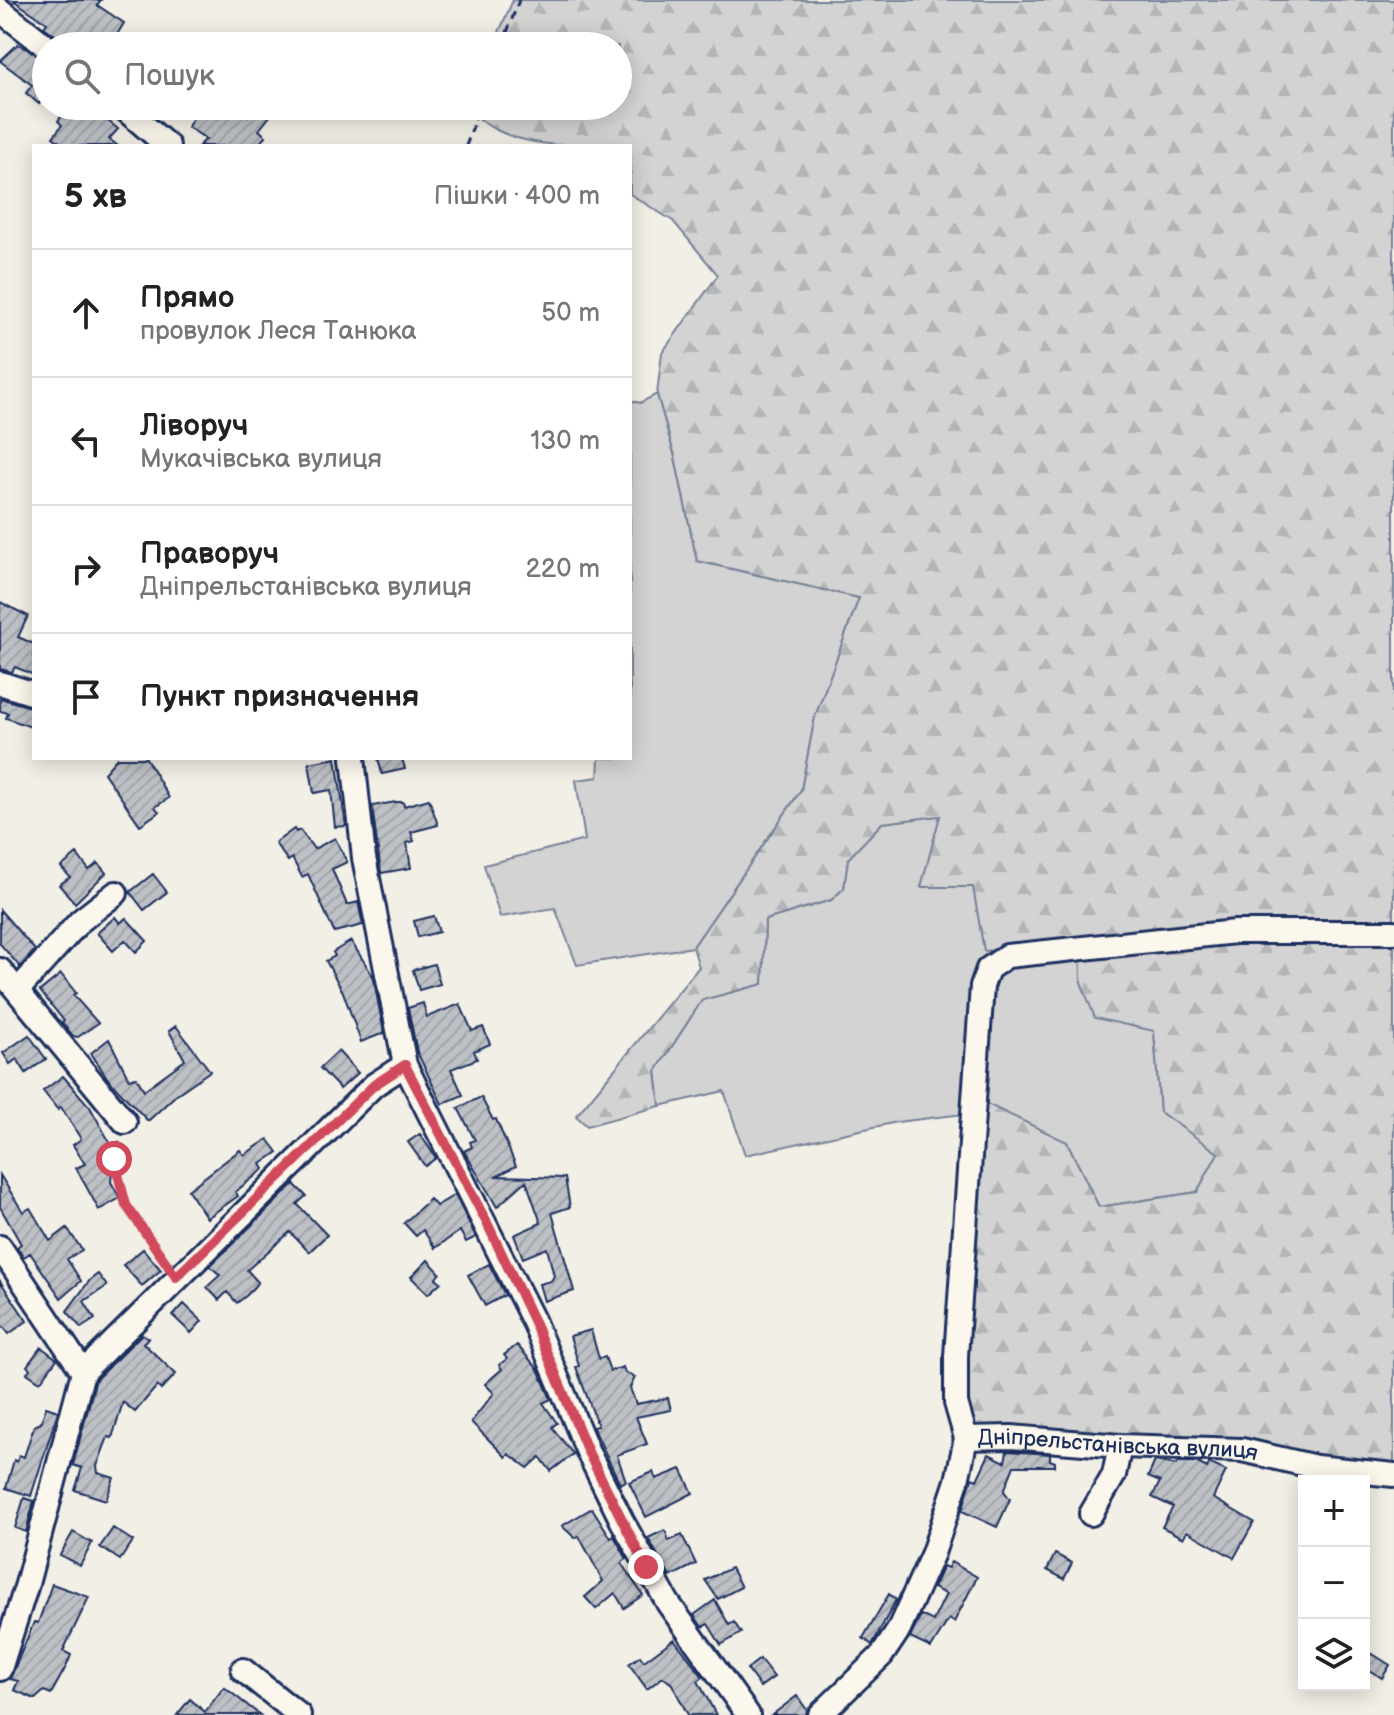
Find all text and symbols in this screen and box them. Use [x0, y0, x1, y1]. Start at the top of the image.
search box [32, 32, 632, 120]
icon: search [60, 54, 104, 98]
text: Пошук [124, 58, 215, 94]
text: 5 хв [64, 176, 127, 217]
text: Пішки · 400 m [434, 181, 600, 212]
text: Прямо [140, 280, 234, 316]
icon: ahead [64, 291, 108, 335]
text: 50 m [541, 298, 600, 329]
text: провулок Леся Танюка [140, 316, 417, 347]
text: Ліворуч [140, 408, 248, 444]
icon: left [64, 419, 108, 463]
text: 130 m [530, 426, 600, 457]
text: Мукачівська вулиця [140, 444, 382, 475]
text: Праворуч [140, 536, 279, 572]
icon: right [64, 547, 108, 591]
text: 220 m [526, 554, 600, 585]
text: Дніпрельстанівська вулиця [140, 572, 472, 603]
icon: arrive [64, 675, 108, 719]
text: Пункт призначення [140, 679, 419, 715]
route start [96, 1141, 132, 1177]
street label: Дніпрельстанівська вулиця [977, 1424, 1261, 1467]
map controls [1298, 1475, 1370, 1691]
button: + [1298, 1475, 1370, 1547]
button: − [1298, 1547, 1370, 1619]
route end [628, 1549, 664, 1585]
button: layers [1298, 1619, 1370, 1691]

